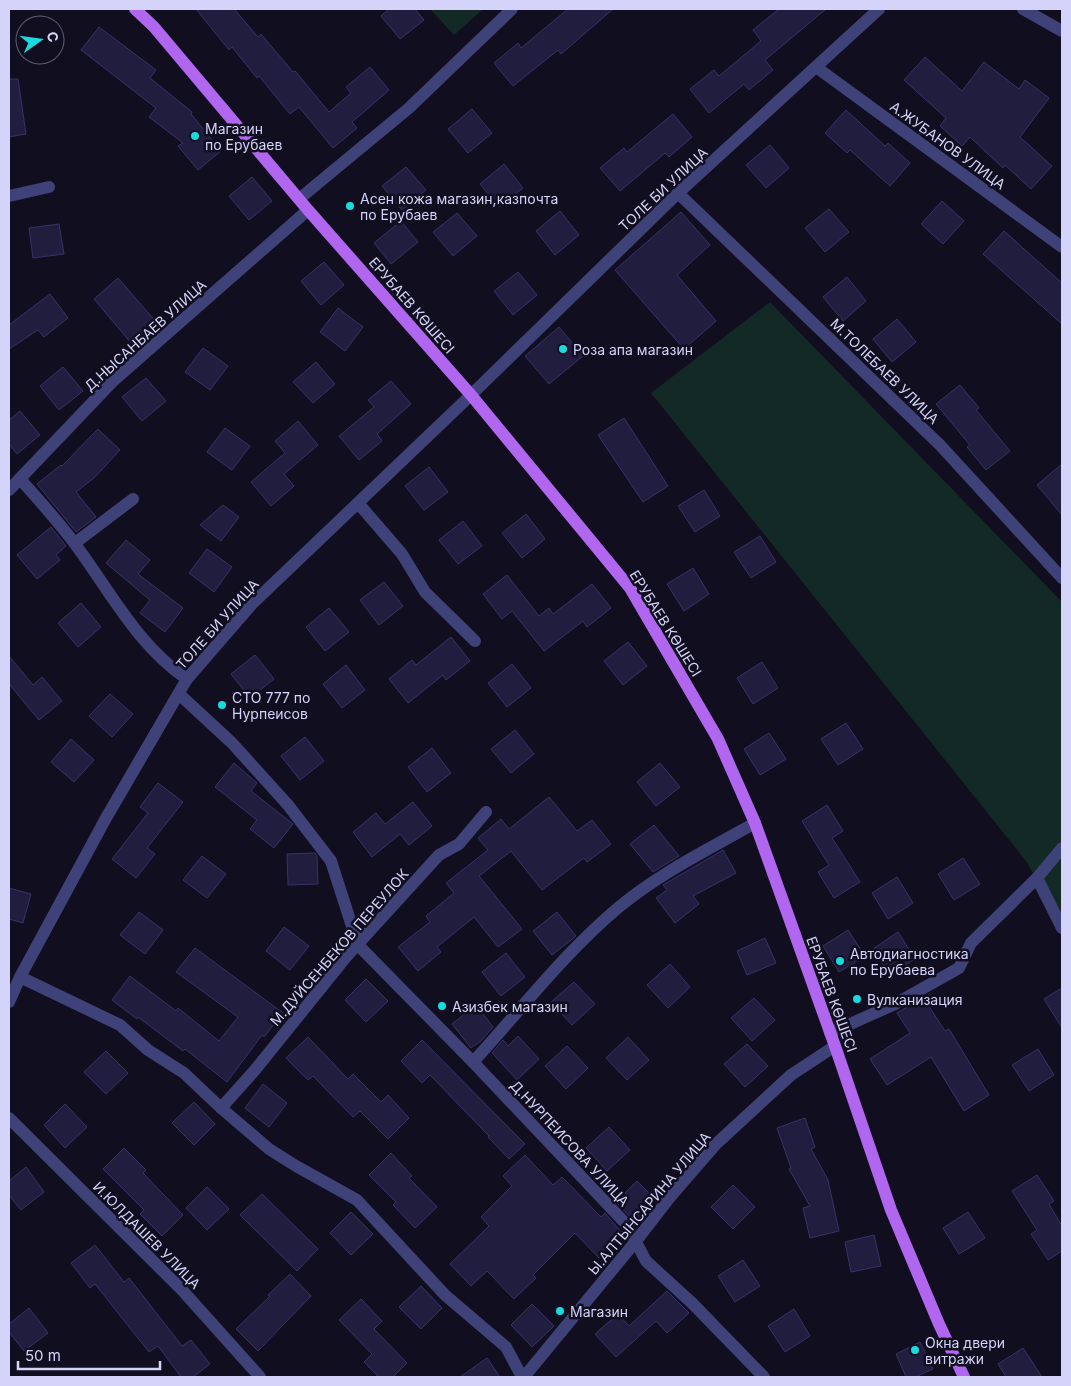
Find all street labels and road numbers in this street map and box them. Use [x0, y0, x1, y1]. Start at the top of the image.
street label: А.ЖУБАНОВ УЛИЦА [887, 97, 1009, 193]
street label: ТОЛЕ БИ УЛИЦА [615, 143, 711, 235]
street label: ЕРУБАЕВ КӨШЕСІ [366, 253, 458, 357]
street label: Д.НЫСАНБАЕВ УЛИЦА [81, 276, 210, 394]
street label: М.ТОЛЕБАЕВ УЛИЦА [827, 315, 943, 427]
street label: ЕРУБАЕВ КӨШЕСІ [627, 567, 705, 679]
street label: ТОЛЕ БИ УЛИЦА [172, 575, 262, 673]
street label: М.ДУЙСЕНБЕКОВ ПЕРЕУЛОК [265, 864, 412, 1029]
street label: ЕРУБАЕВ КӨШЕСІ [803, 934, 861, 1054]
street label: Д.НУРПЕИСОВА УЛИЦА [507, 1076, 633, 1210]
street label: Ы.АЛТЫНСАРИНА УЛИЦА [584, 1128, 714, 1278]
street label: И.ЮЛДАШЕВ УЛИЦА [90, 1178, 204, 1292]

